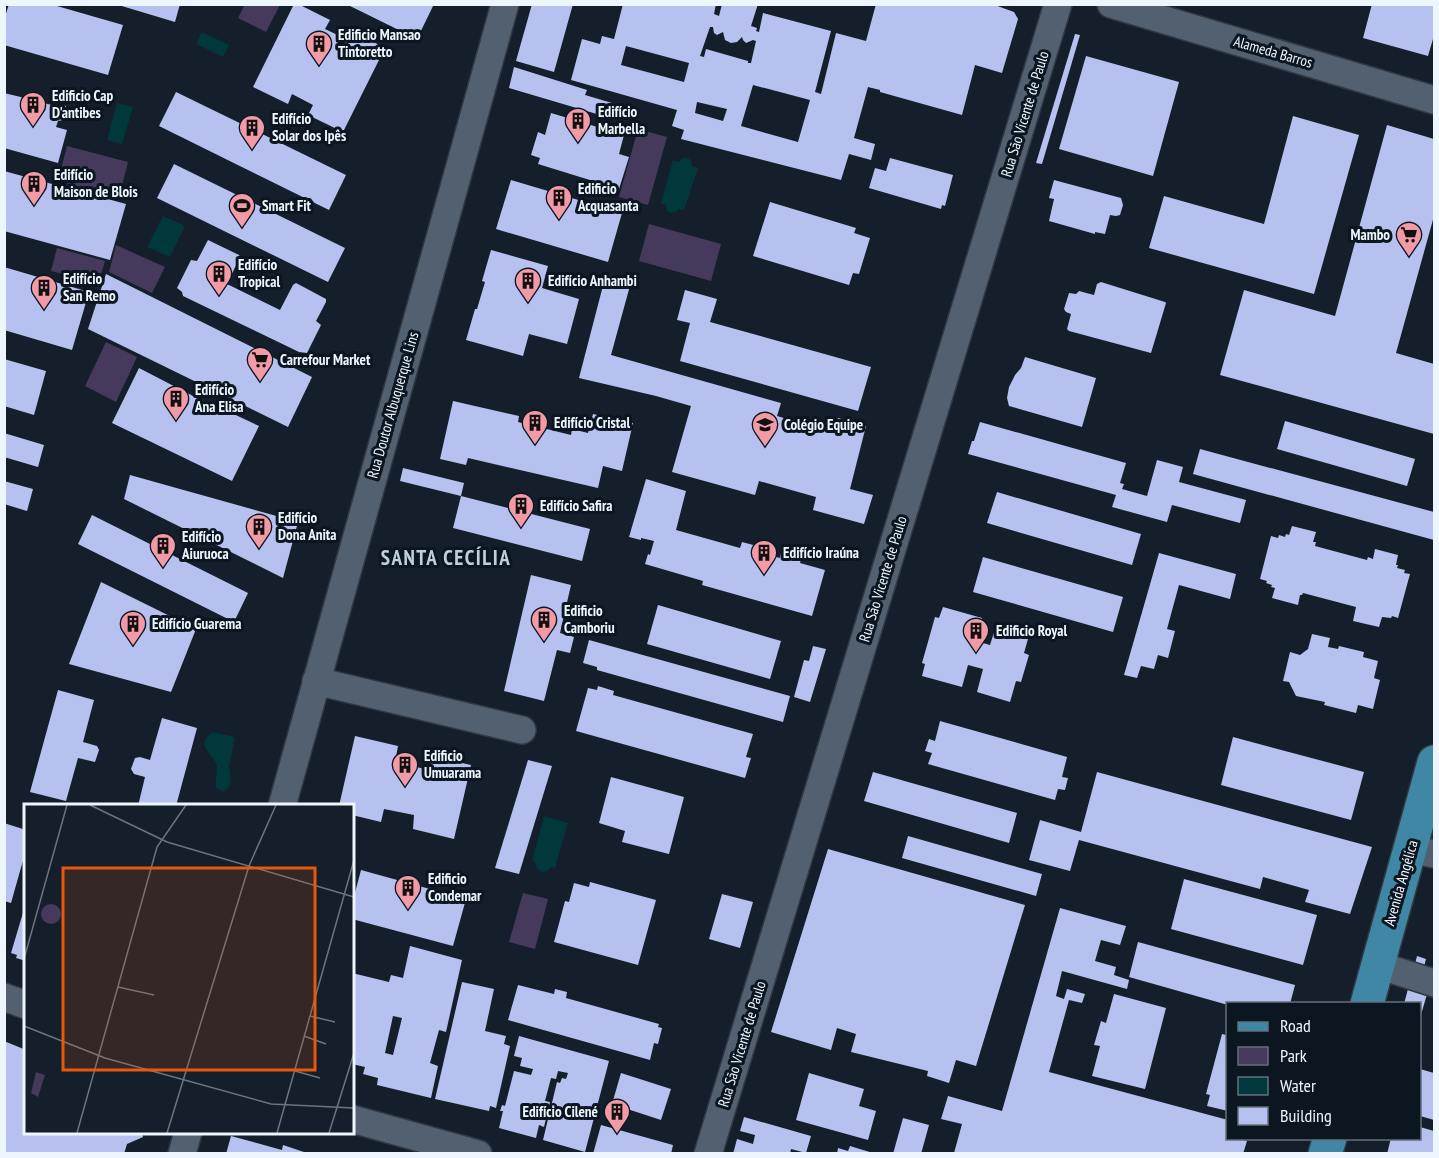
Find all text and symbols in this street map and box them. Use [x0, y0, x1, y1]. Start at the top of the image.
place label: Edificio Mansao Tintoretto [338, 25, 421, 61]
building icon: Edificio Mansao Tintoretto [304, 29, 334, 67]
street label: Alameda Barros [1232, 31, 1315, 72]
street label: Rua São Vicente de Paulo [996, 49, 1053, 179]
place label: Edificio Cap D'antibes [52, 86, 114, 122]
building icon: Edificio Cap D'antibes [18, 90, 48, 128]
place label: Edifício Marbella [598, 102, 645, 138]
building icon: Edifício Marbella [563, 106, 593, 144]
place label: Edifício Solar dos Ipês [272, 109, 346, 145]
building icon: Edifício Solar dos Ipês [237, 113, 267, 151]
place label: Edifício Maison de Blois [54, 165, 138, 201]
building icon: Edifício Maison de Blois [19, 169, 49, 207]
place label: Edificio Acquasanta [577, 179, 639, 215]
building icon: Edificio Acquasanta [544, 183, 574, 221]
sports icon: Smart Fit [227, 191, 257, 229]
place label: Smart Fit [262, 196, 312, 215]
supermarket icon: Mambo [1394, 220, 1424, 258]
place label: Mambo [1351, 225, 1390, 244]
place label: Edifício Tropical [238, 255, 280, 291]
building icon: Edifício Tropical [204, 259, 234, 297]
building icon: Edifício Anhambi [513, 266, 543, 304]
place label: Edifício San Remo [63, 269, 116, 305]
place label: Edifício Anhambi [548, 271, 637, 290]
building icon: Edifício San Remo [29, 273, 59, 311]
street label: Rua Doutor Albuquerque Lins [363, 329, 423, 480]
supermarket icon: Carrefour Market [245, 345, 275, 383]
place label: Carrefour Market [280, 350, 371, 369]
place label: Edifício Ana Elisa [194, 380, 243, 416]
building icon: Edifício Ana Elisa [161, 384, 191, 422]
building icon: Edifício Cristal [520, 408, 550, 446]
school or university icon: Colégio Equipe [750, 410, 780, 448]
place label: Edifício Cristal [554, 413, 630, 432]
place label: Colégio Equipe [784, 415, 863, 434]
building icon: Edifício Safira [506, 491, 536, 529]
place label: Edifício Safira [540, 496, 613, 515]
place label: Edifício Dona Anita [278, 508, 336, 544]
building icon: Edifício Dona Anita [244, 512, 274, 550]
street label: Rua São Vicente de Paulo [854, 514, 911, 644]
place label: Edifício Aiuruoca [181, 527, 229, 563]
building icon: Edifício Aiuruoca [148, 531, 178, 569]
building icon: Edifício Iraúna [749, 538, 779, 576]
place label: Edifício Iraúna [783, 543, 859, 562]
district label: SANTA CECÍLIA [381, 544, 511, 571]
place label: Edificio Camboriu [564, 601, 615, 637]
building icon: Edificio Camboriu [529, 605, 559, 643]
building icon: Edifício Guarema [118, 609, 148, 647]
place label: Edifício Guarema [152, 614, 241, 633]
building icon: Edificio Royal [961, 616, 991, 654]
place label: Edificio Royal [996, 621, 1067, 640]
place label: Edificio Umuarama [424, 746, 481, 782]
building icon: Edificio Umuarama [390, 750, 420, 788]
inset map [24, 804, 354, 1134]
street label: Avenida Angélica [1379, 838, 1422, 928]
place label: Edificio Condemar [428, 869, 482, 905]
building icon: Edificio Condemar [393, 873, 423, 911]
street label: Rua São Vicente de Paulo [713, 979, 770, 1109]
legend [1226, 1002, 1421, 1140]
text: Road [1280, 1014, 1311, 1037]
text: Park [1280, 1044, 1307, 1067]
text: Water [1280, 1074, 1316, 1097]
building icon: Edifício Cilené [602, 1097, 632, 1135]
place label: Edifício Cilené [522, 1102, 598, 1121]
text: Building [1280, 1104, 1332, 1127]

